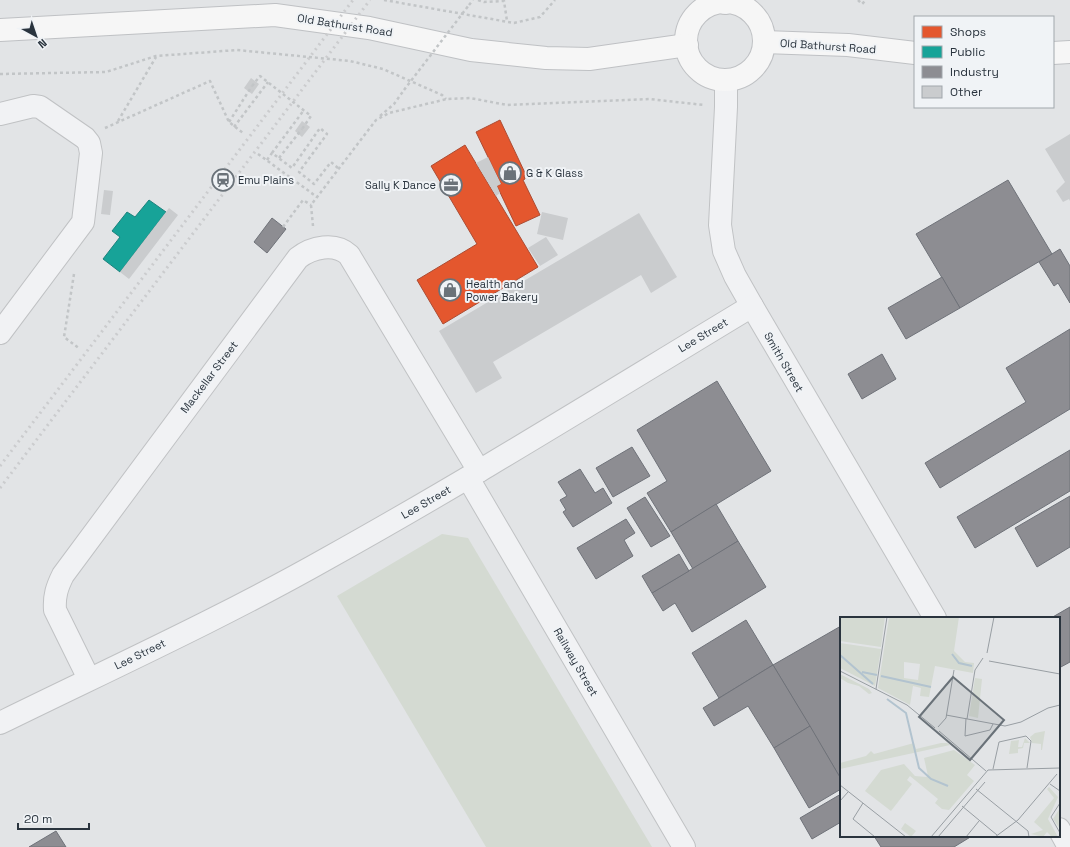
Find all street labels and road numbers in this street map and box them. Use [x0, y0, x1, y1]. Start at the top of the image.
street label: Old Bathurst Road [296, 11, 394, 39]
street label: Old Bathurst Road [779, 36, 877, 56]
street label: Lee Street [676, 315, 730, 355]
street label: Smith Street [761, 329, 807, 395]
street label: Mackellar Street [177, 338, 241, 416]
street label: Lee Street [398, 482, 454, 522]
street label: Railway Street [551, 625, 601, 699]
street label: Lee Street [112, 636, 168, 672]

